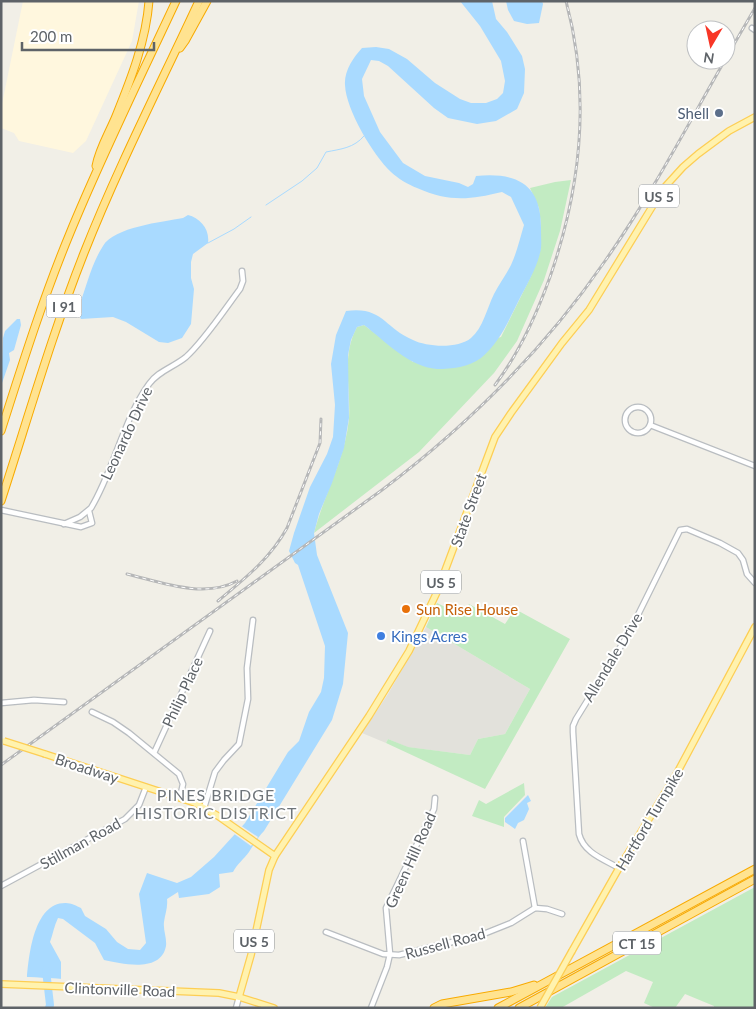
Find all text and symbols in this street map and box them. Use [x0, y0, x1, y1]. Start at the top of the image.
scale bar [22, 20, 155, 52]
north arrow [686, 20, 736, 70]
text: 200 m [30, 27, 72, 45]
text: N [702, 49, 716, 68]
place label: Shell [678, 104, 709, 122]
marker: Shell [713, 107, 725, 119]
road number: US 5 [639, 185, 679, 208]
road number: I 91 [46, 294, 82, 318]
street label: Leonardo Drive [96, 383, 156, 483]
street label: State Street [446, 470, 490, 549]
road number: US 5 [421, 570, 461, 594]
place label: Sun Rise House [416, 600, 518, 618]
marker: Sun Rise House [400, 603, 412, 615]
street label: Allendale Drive [578, 609, 646, 705]
place label: Kings Acres [391, 627, 467, 645]
marker: Kings Acres [375, 630, 387, 642]
street label: Philip Place [158, 654, 206, 730]
street label: Broadway [53, 749, 121, 787]
street label: Hartford Turnpike [611, 764, 687, 873]
district label: PINES BRIDGE HISTORIC DISTRICT [135, 785, 297, 822]
street label: Green Hill Road [381, 809, 439, 911]
street label: Stillman Road [37, 813, 123, 873]
street label: Russell Road [403, 924, 487, 962]
road number: US 5 [234, 929, 274, 952]
road number: CT 15 [613, 931, 661, 954]
street label: Clintonville Road [64, 978, 176, 1000]

